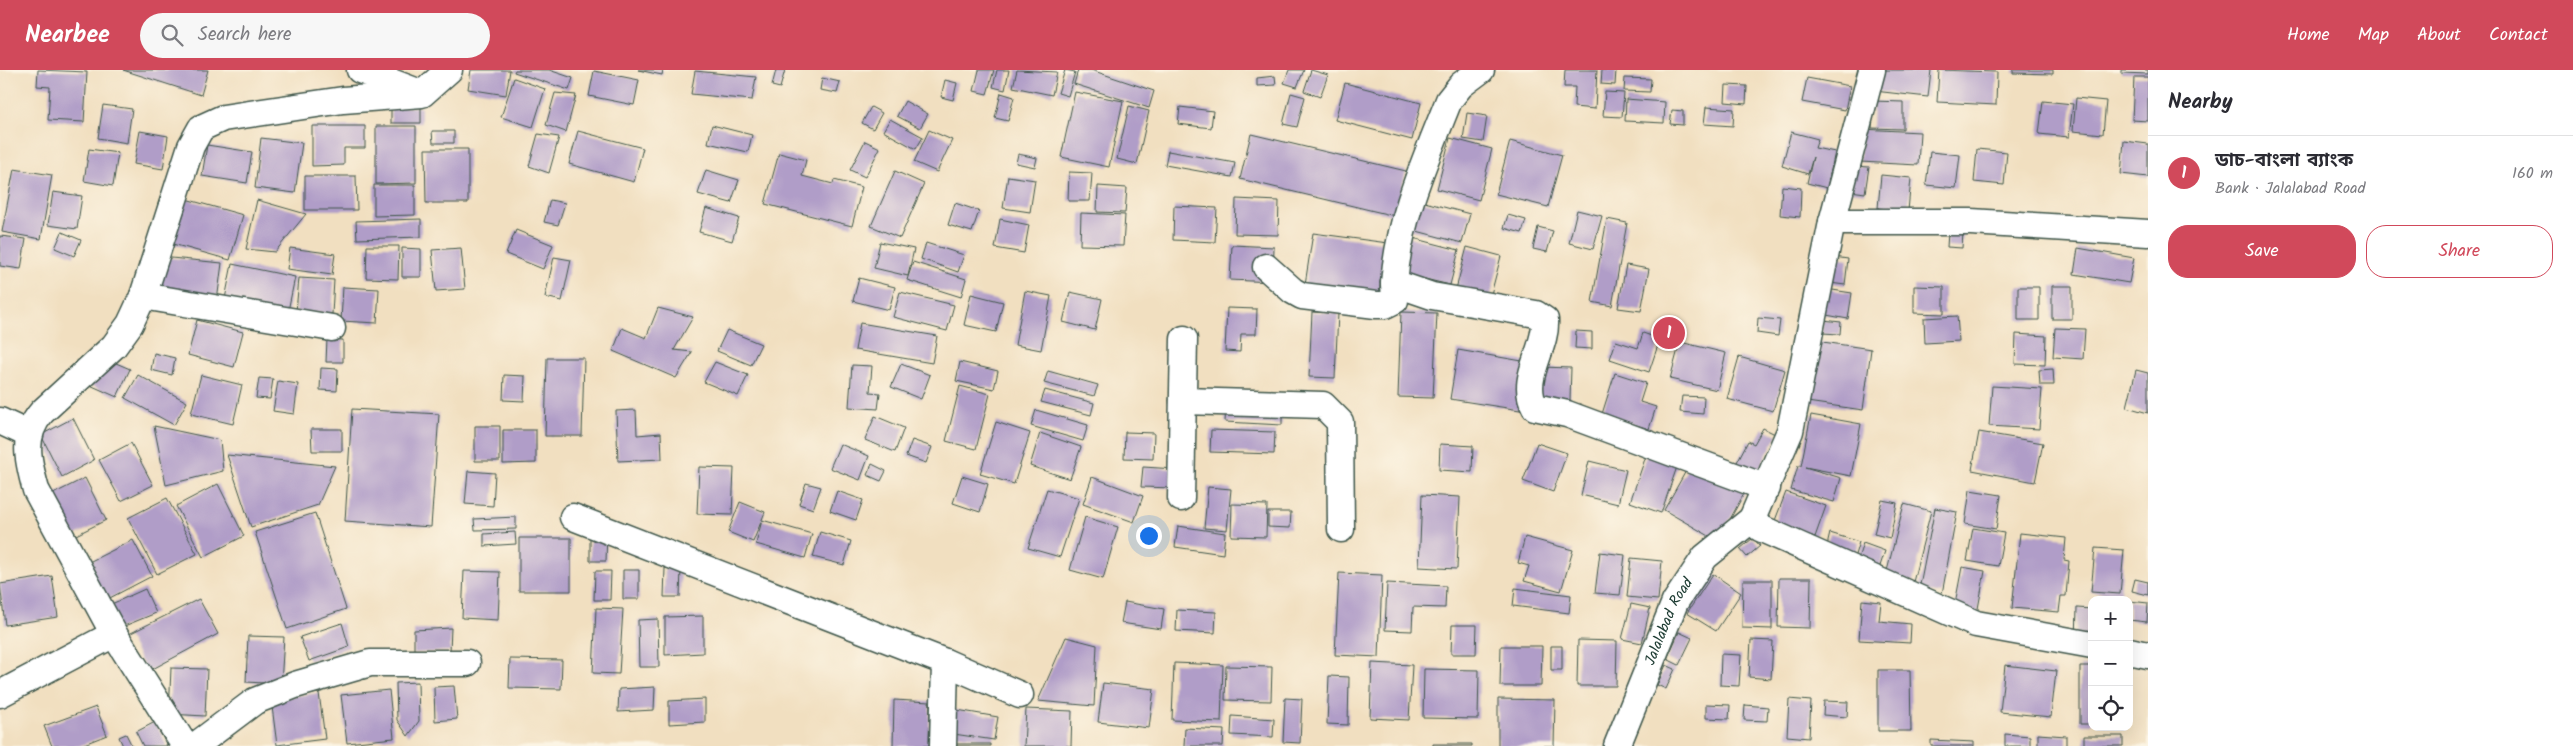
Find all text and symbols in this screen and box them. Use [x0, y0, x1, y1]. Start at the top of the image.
search box [140, 13, 490, 58]
text: Nearbee [25, 16, 110, 55]
text: Search here [198, 20, 292, 50]
icon: search [158, 21, 186, 49]
text: Home [2287, 21, 2330, 50]
text: Map [2358, 21, 2389, 50]
text: About [2417, 21, 2461, 50]
text: Contact [2489, 21, 2548, 50]
text: Nearby [2168, 86, 2233, 119]
text: ডাচ-বাংলা ব্যাংক [2215, 146, 2353, 176]
text: 1 [2182, 161, 2186, 186]
text: 160 m [2512, 161, 2553, 186]
text: Bank · Jalalabad Road [2215, 176, 2366, 201]
button: Save [2168, 225, 2356, 278]
button: Share [2366, 225, 2553, 278]
pin: 1 [1653, 314, 1685, 352]
your location [1136, 523, 1162, 549]
street label: Jalalabad Road [1639, 573, 1700, 669]
map controls [2088, 596, 2133, 731]
button: + [2088, 596, 2133, 641]
button: − [2088, 641, 2133, 686]
button: locate [2088, 686, 2133, 731]

